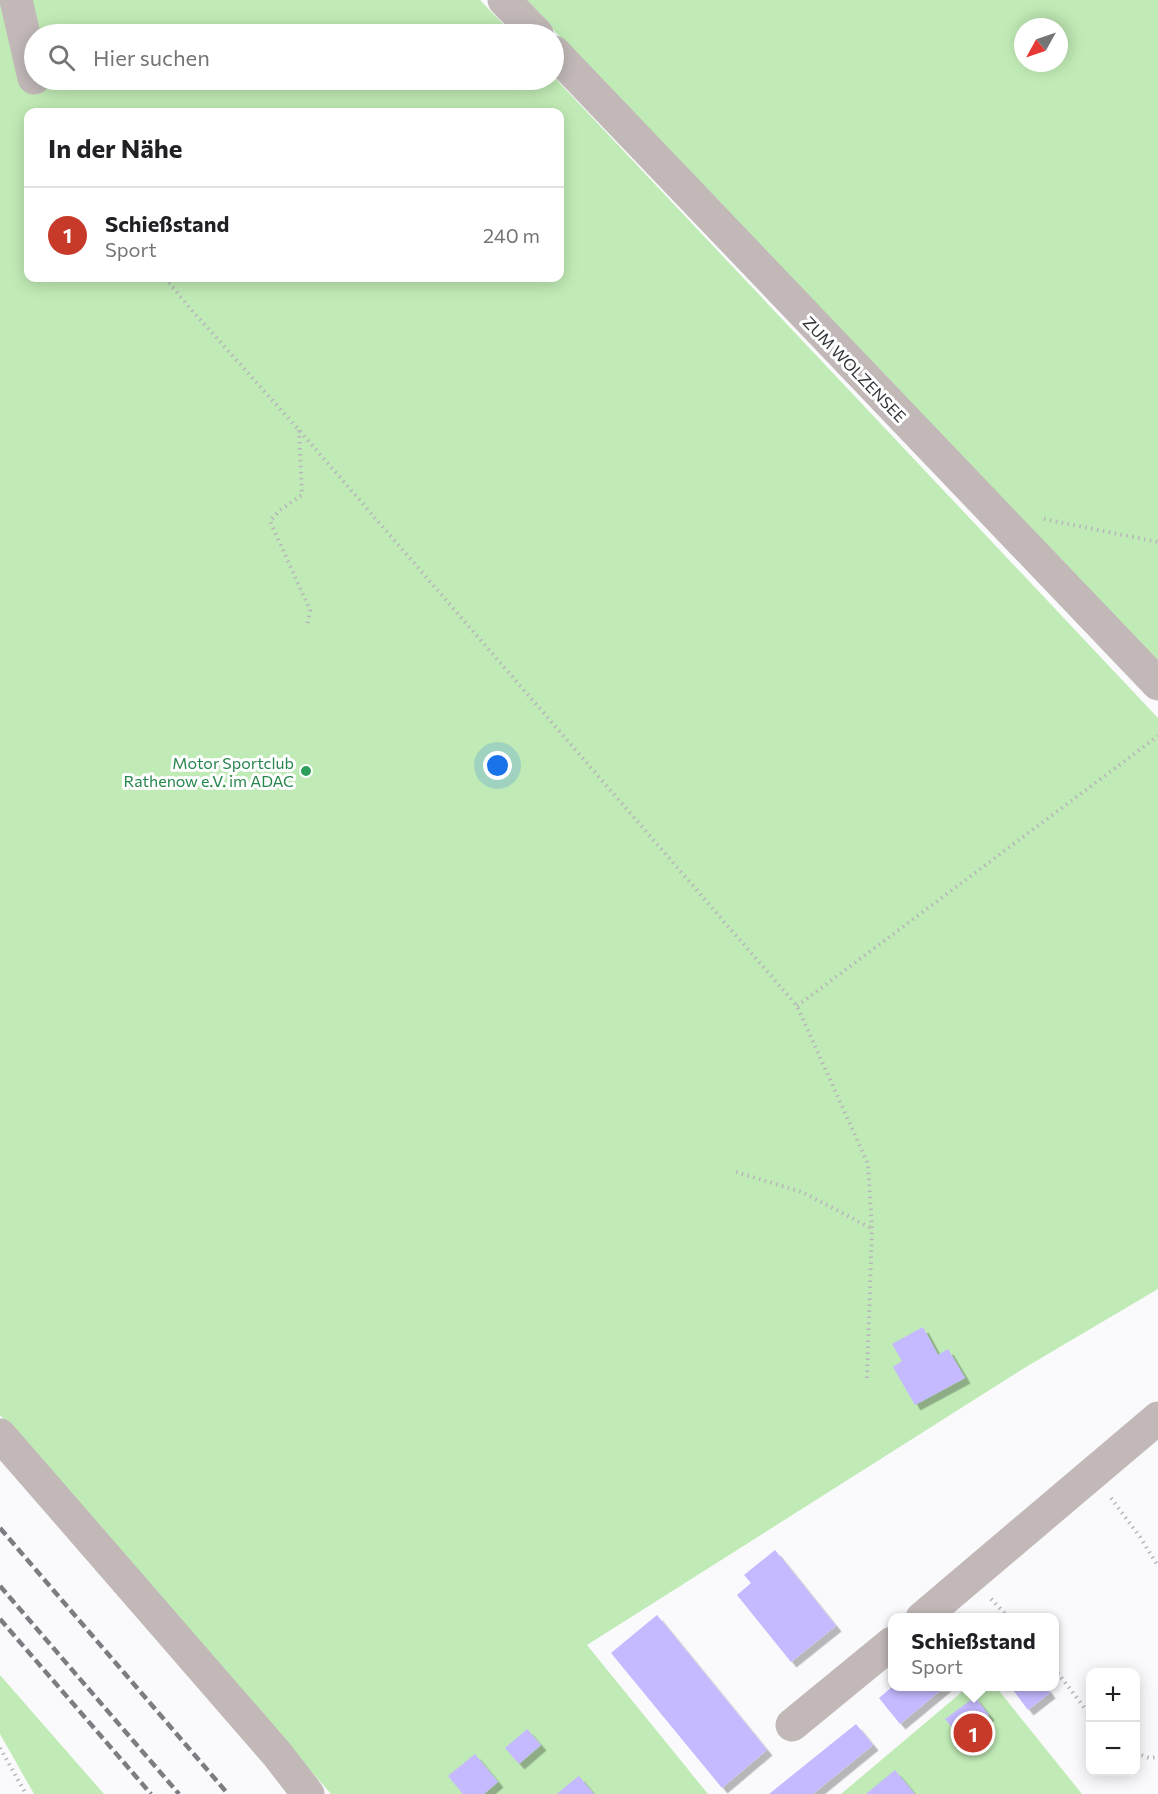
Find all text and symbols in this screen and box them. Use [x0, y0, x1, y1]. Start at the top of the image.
north arrow [1014, 18, 1068, 72]
search box [24, 24, 564, 90]
icon: search [45, 41, 78, 74]
text: Hier suchen [93, 44, 210, 71]
text: In der Nähe [48, 132, 183, 163]
text: Schießstand [105, 210, 229, 237]
text: 1 [63, 223, 72, 247]
text: 240 m [483, 223, 540, 247]
text: Sport [105, 237, 157, 261]
street label: ZUM WOLZENSEE [800, 312, 910, 426]
your location [483, 751, 512, 780]
place label: Motor Sportclub Rathenow e.V. im ADAC [123, 753, 294, 790]
marker: Motor Sportclub Rathenow e.V. im ADAC [299, 764, 313, 778]
popup [888, 1613, 1059, 1691]
text: Schießstand [911, 1627, 1036, 1654]
text: Sport [911, 1654, 963, 1678]
map controls [1086, 1668, 1140, 1776]
button: + [1086, 1668, 1140, 1722]
pin: 1 [954, 1710, 992, 1756]
button: − [1086, 1722, 1140, 1776]

